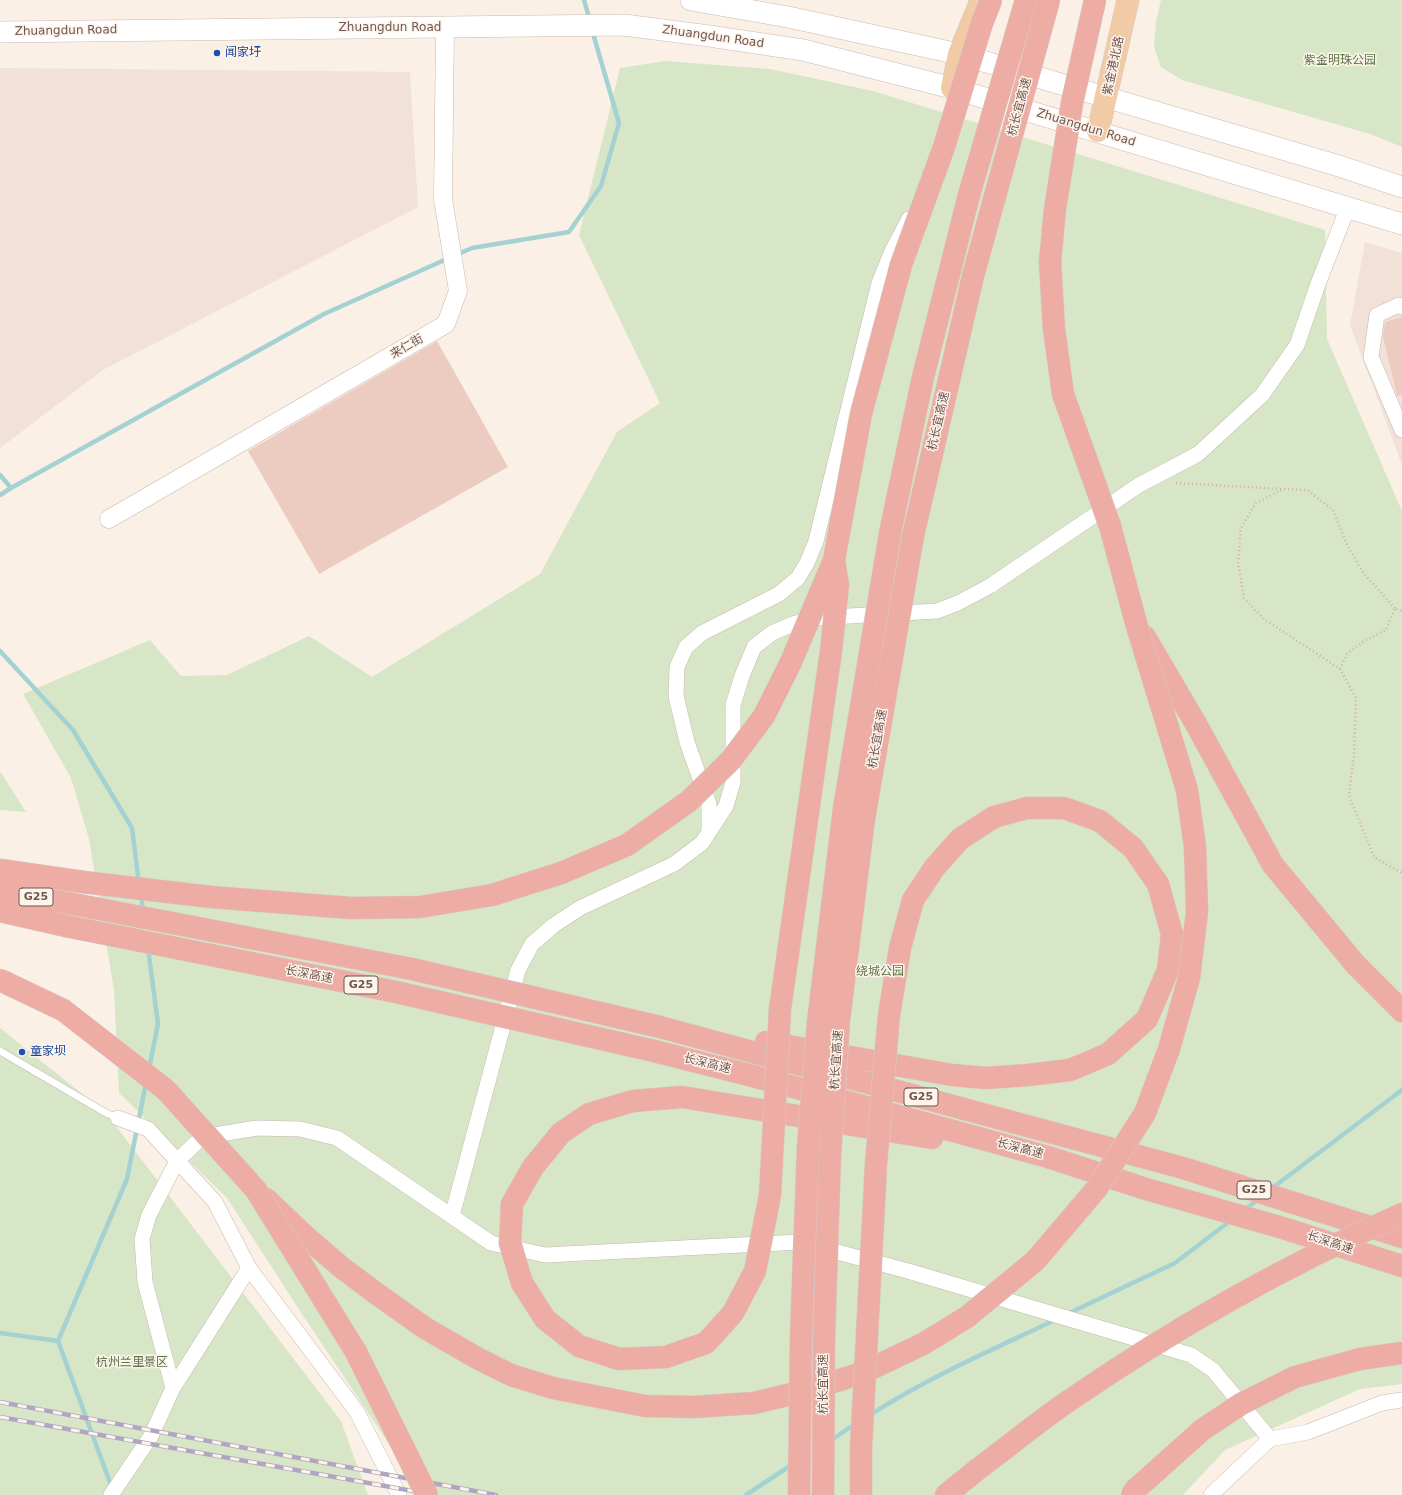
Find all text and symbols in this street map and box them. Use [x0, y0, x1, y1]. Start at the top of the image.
street label: Zhuangdun Road [339, 21, 441, 35]
street label: Zhuangdun Road [15, 23, 117, 39]
street label: Zhuangdun Road [661, 23, 765, 51]
street label: 紫金港北路 [1101, 35, 1127, 97]
place label: 闻家圩 [225, 46, 261, 60]
marker: 闻家圩 [212, 48, 222, 58]
park label: 紫金明珠公园 [1304, 54, 1376, 68]
street label: 杭长宜高速 [1005, 76, 1035, 138]
street label: Zhuangdun Road [1035, 106, 1137, 150]
street label: 来仁街 [388, 332, 426, 362]
street label: 杭长宜高速 [925, 390, 953, 452]
street label: 杭长宜高速 [866, 708, 890, 770]
road number: G25 [19, 888, 53, 906]
street label: 长深高速 [284, 963, 334, 987]
park label: 绕城公园 [856, 965, 904, 979]
road number: G25 [344, 976, 378, 994]
street label: 杭长宜高速 [828, 1030, 846, 1090]
place label: 童家坝 [30, 1045, 66, 1059]
marker: 童家坝 [17, 1047, 27, 1057]
street label: 长深高速 [682, 1051, 732, 1077]
road number: G25 [904, 1088, 938, 1106]
street label: 长深高速 [995, 1136, 1045, 1162]
road number: G25 [1237, 1181, 1271, 1199]
street label: 长深高速 [1305, 1229, 1355, 1257]
street label: 杭长宜高速 [817, 1354, 831, 1414]
park label: 杭州兰里景区 [96, 1356, 168, 1370]

